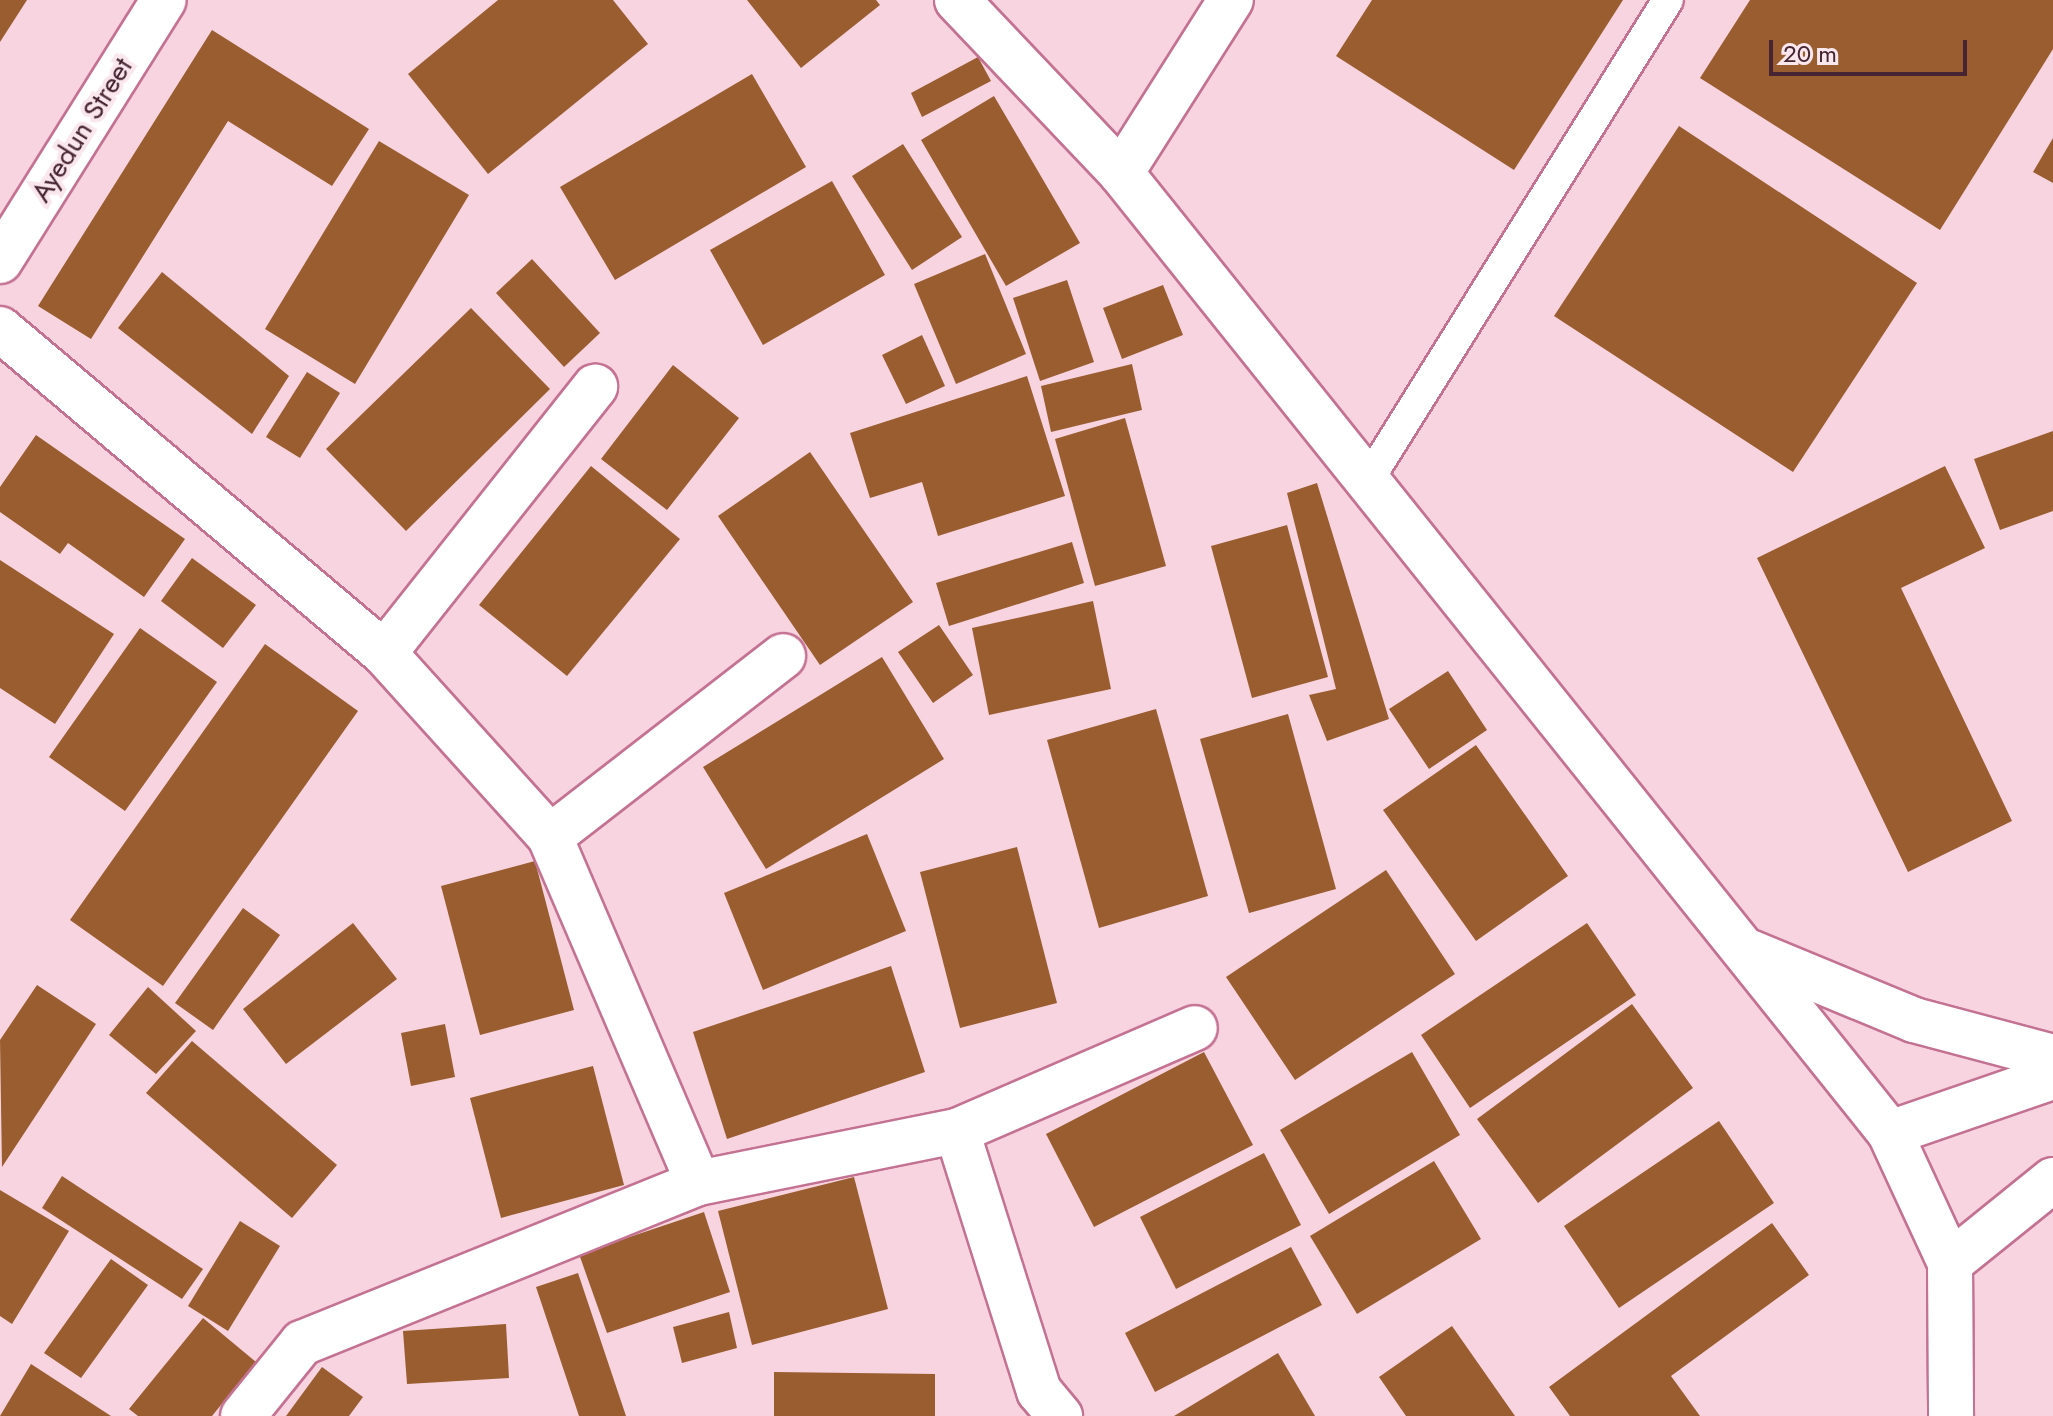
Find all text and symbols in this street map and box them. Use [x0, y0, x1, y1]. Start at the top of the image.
scale bar [1773, 24, 1971, 74]
text: 20 m [1783, 36, 1837, 71]
street label: Ayedun Street [24, 52, 140, 208]

